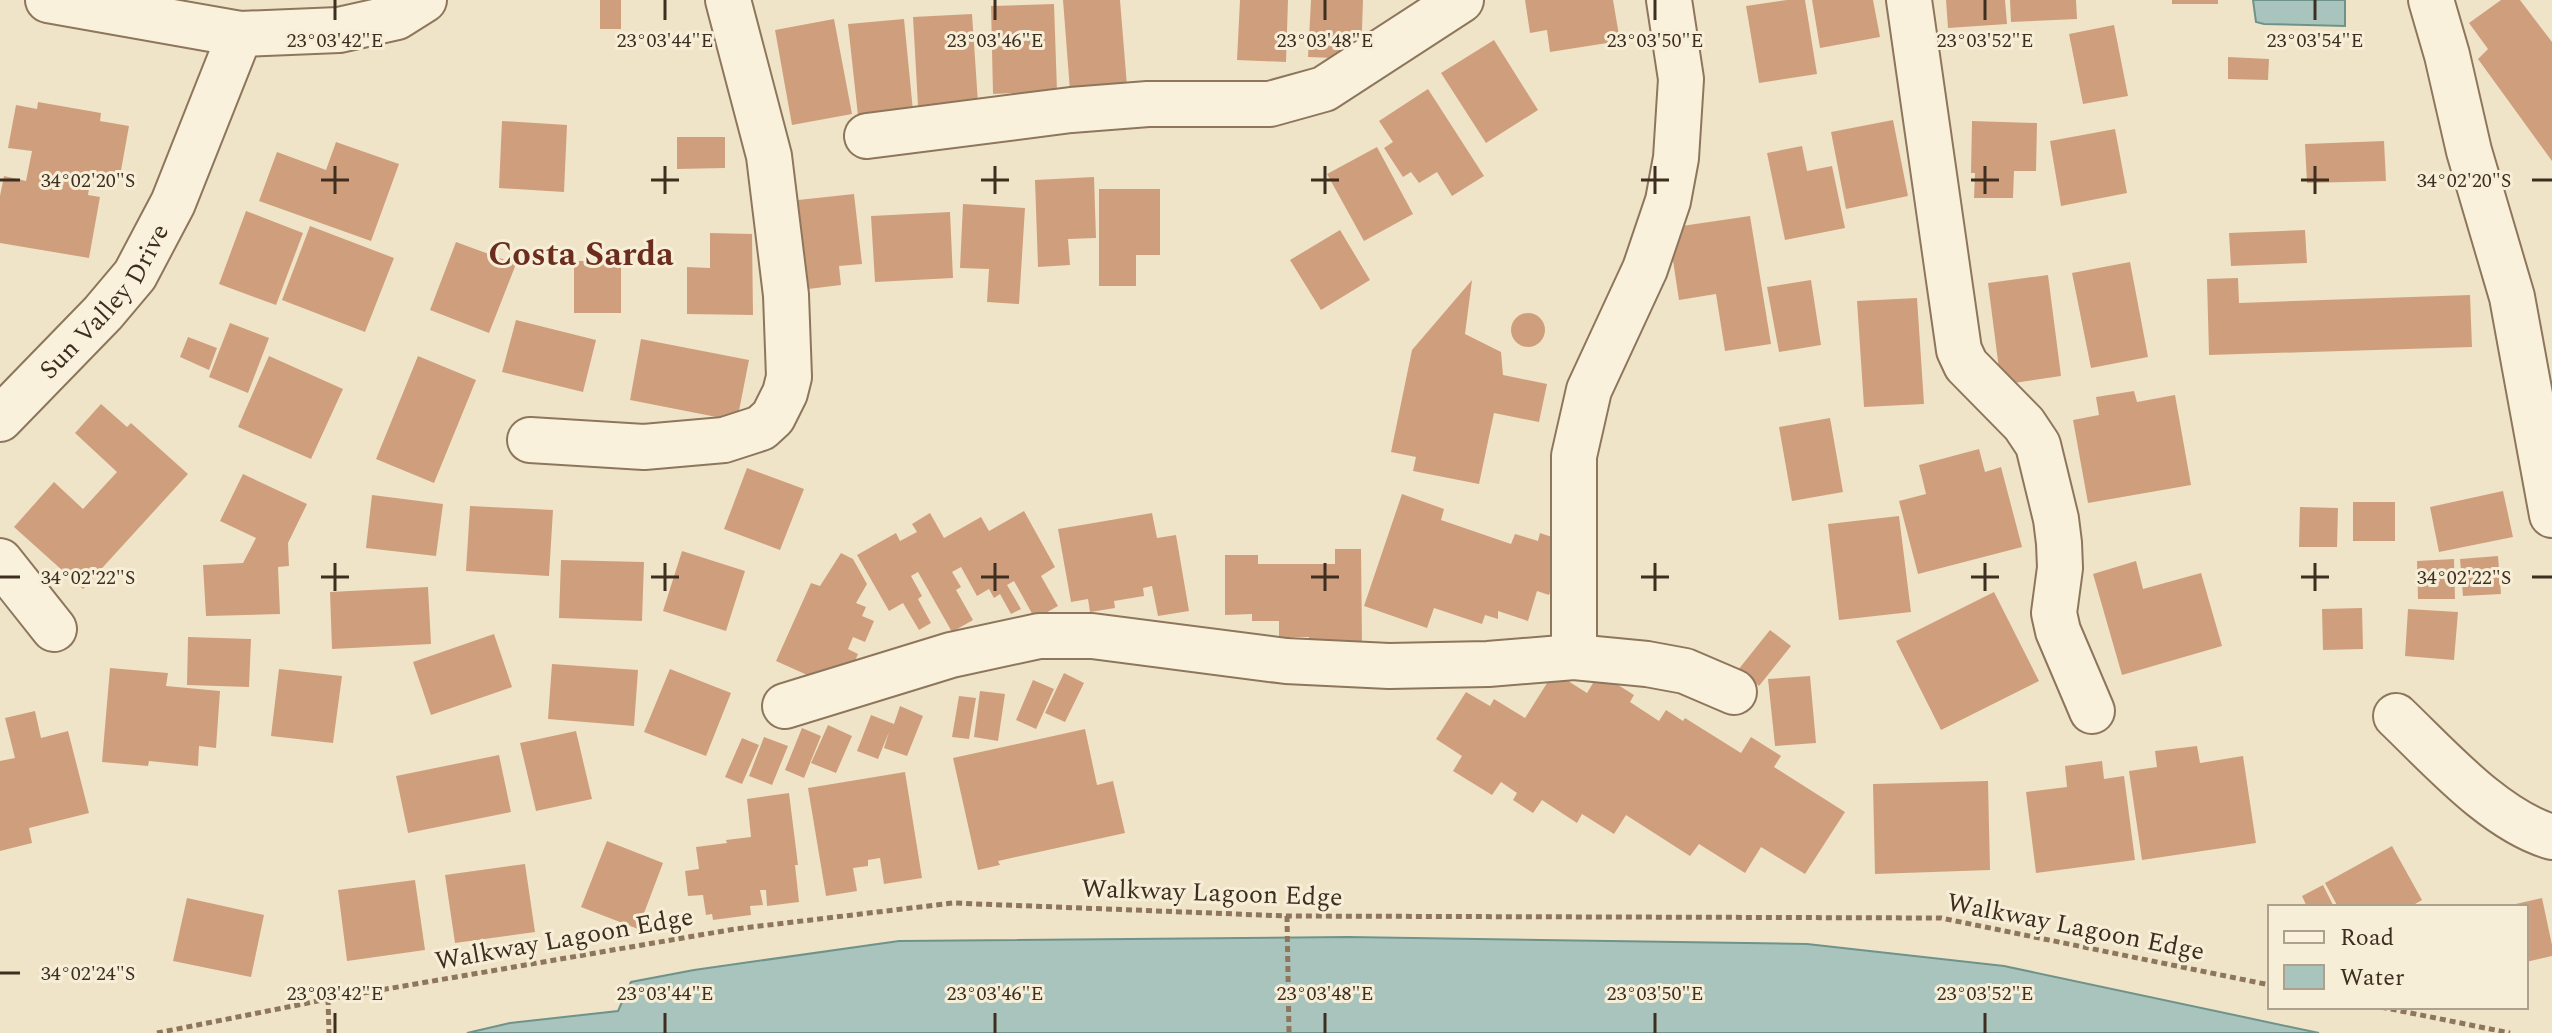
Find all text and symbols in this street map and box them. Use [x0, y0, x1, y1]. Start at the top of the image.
text: 23°03'42"E [286, 26, 384, 56]
text: 23°03'44"E [616, 26, 714, 56]
text: 23°03'46"E [946, 26, 1044, 56]
text: 23°03'48"E [1276, 26, 1374, 56]
text: 23°03'50"E [1606, 26, 1704, 56]
text: 23°03'52"E [1936, 26, 2034, 56]
text: 23°03'54"E [2266, 26, 2364, 56]
text: 34°02'20"S [41, 166, 135, 196]
text: 34°02'20"S [2417, 166, 2511, 196]
street label: Sun Valley Drive [30, 217, 180, 389]
district label: Costa Sarda [488, 229, 674, 281]
text: 34°02'22"S [41, 563, 135, 593]
text: 34°02'22"S [2417, 563, 2511, 593]
street label: Walkway Lagoon Edge [1081, 868, 1343, 918]
street label: Walkway Lagoon Edge [1944, 882, 2208, 972]
street label: Walkway Lagoon Edge [432, 897, 696, 981]
legend [2268, 905, 2528, 1009]
text: Road [2340, 920, 2394, 956]
text: 34°02'24"S [41, 959, 135, 989]
text: Water [2340, 960, 2404, 996]
text: 23°03'42"E [286, 979, 384, 1009]
text: 23°03'44"E [616, 979, 714, 1009]
text: 23°03'46"E [946, 979, 1044, 1009]
text: 23°03'48"E [1276, 979, 1374, 1009]
text: 23°03'50"E [1606, 979, 1704, 1009]
text: 23°03'52"E [1936, 979, 2034, 1009]

